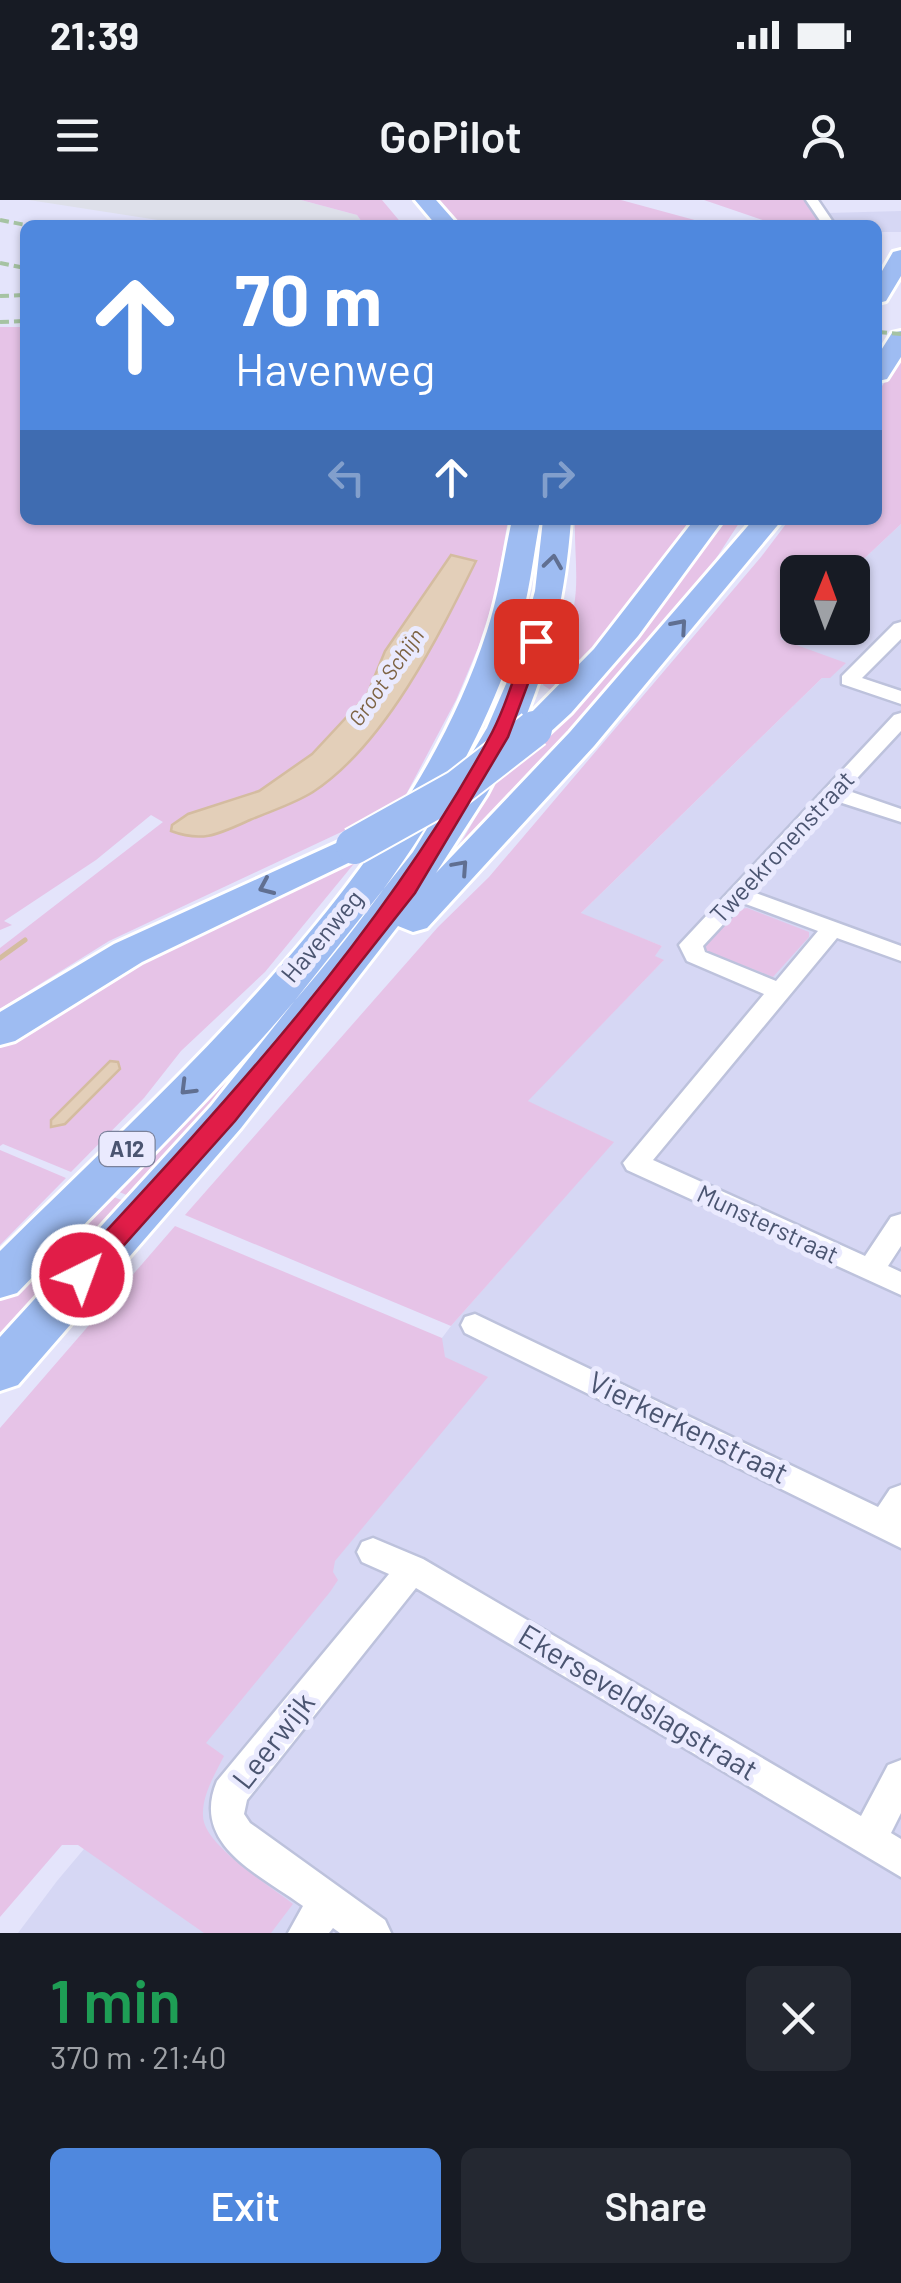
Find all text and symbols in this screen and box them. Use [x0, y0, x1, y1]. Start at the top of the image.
text: 21:39 [50, 12, 139, 58]
icon: menu [50, 108, 105, 163]
text: GoPilot [379, 108, 522, 162]
icon: person [796, 108, 851, 163]
text: 70 m [235, 256, 382, 340]
icon: ahead [70, 260, 200, 390]
text: Havenweg [235, 341, 435, 395]
icon: left [319, 450, 374, 505]
icon: ahead [424, 450, 479, 505]
icon: right [529, 450, 584, 505]
one-way arrow [542, 554, 563, 570]
north arrow [780, 555, 870, 645]
map controls [780, 555, 870, 645]
pin [494, 599, 579, 684]
icon: arrive [509, 614, 564, 669]
one-way arrow [669, 620, 687, 638]
water label: Groot Schijn [342, 623, 428, 730]
street label: Tweekronenstraat [703, 764, 860, 929]
one-way arrow [449, 860, 467, 879]
one-way arrow [258, 875, 276, 895]
street label: Havenweg [274, 883, 368, 988]
one-way arrow [181, 1076, 199, 1094]
road number: A12 [100, 1132, 154, 1166]
street label: Munsterstraat [693, 1177, 844, 1269]
position arrow [30, 1223, 134, 1327]
street label: Vierkerkenstraat [583, 1362, 795, 1490]
street label: Ekerseveldslagstraat [513, 1616, 765, 1787]
street label: Leerwijk [224, 1684, 321, 1795]
text: 1 min [50, 1963, 181, 2035]
button: close [746, 1966, 851, 2071]
text: 370 m · 21:40 [50, 2037, 227, 2075]
button: Exit [50, 2148, 441, 2263]
button: Share [461, 2148, 851, 2263]

